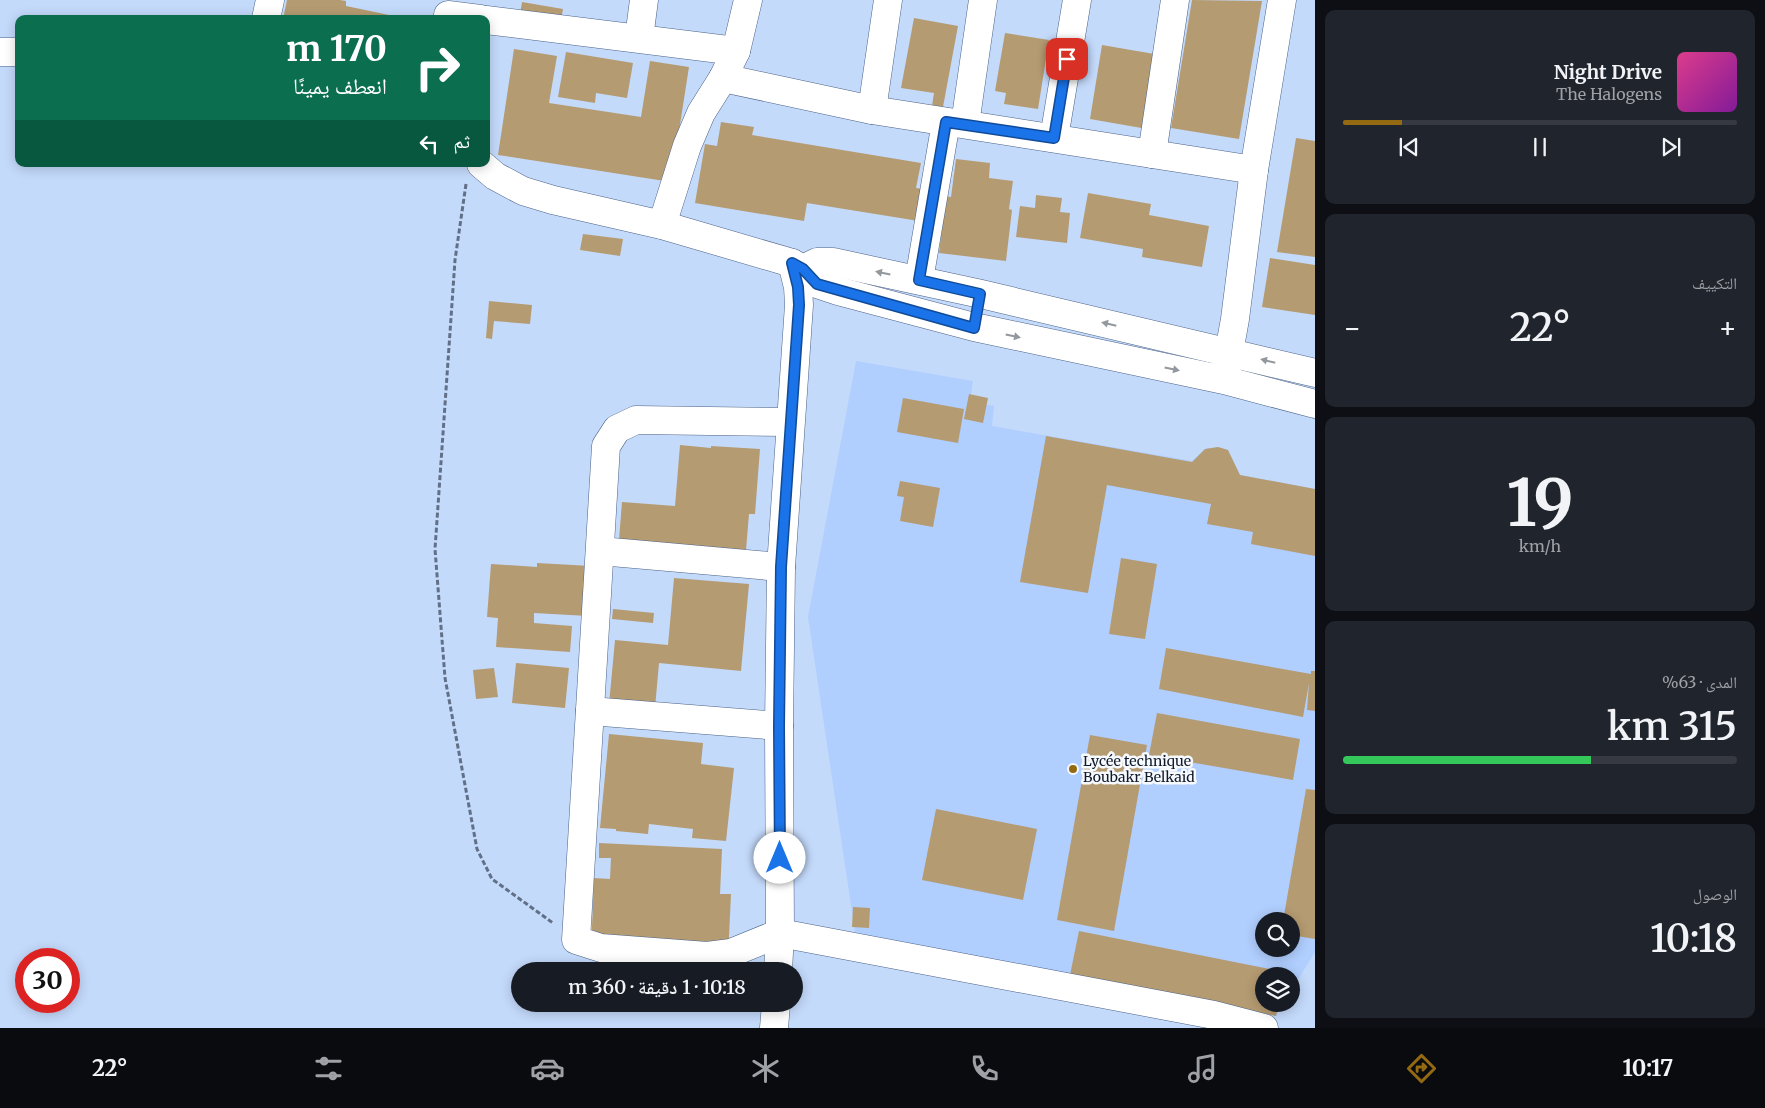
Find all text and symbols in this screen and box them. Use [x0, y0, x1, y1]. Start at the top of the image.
text: 170 m [286, 27, 387, 71]
icon: right [405, 35, 470, 100]
pin [1046, 38, 1088, 80]
icon: arrive [1053, 45, 1081, 73]
text: Night Drive [1554, 60, 1662, 84]
text: انعطف يمينًا [293, 72, 387, 100]
text: The Halogens [1556, 84, 1662, 104]
text: ثم [453, 129, 470, 153]
icon: left [415, 130, 443, 158]
icon: previous [1395, 133, 1423, 161]
icon: pause [1526, 133, 1554, 161]
icon: next [1657, 133, 1685, 161]
one-way arrow [874, 268, 890, 276]
text: التكييف [1692, 273, 1737, 293]
text: 22° [1509, 304, 1571, 351]
text: − [1343, 310, 1362, 346]
text: + [1718, 310, 1737, 346]
one-way arrow [1102, 320, 1117, 328]
one-way arrow [1005, 332, 1020, 340]
one-way arrow [1260, 357, 1275, 365]
one-way arrow [1164, 366, 1180, 374]
text: 19 [1506, 462, 1574, 544]
text: km/h [1519, 536, 1561, 556]
text: المدى · 63% [1662, 672, 1737, 692]
text: 315 km [1607, 703, 1737, 750]
place label: Lycée technique Boubakr Belkaid [1083, 752, 1195, 786]
marker: Lycée technique Boubakr Belkaid [1067, 763, 1079, 775]
position arrow [753, 831, 805, 883]
text: الوصول [1693, 884, 1737, 904]
map controls [1255, 912, 1300, 1012]
button: search [1255, 912, 1300, 957]
text: 10:18 [1650, 915, 1737, 962]
speed limit sign: 30 [15, 948, 80, 1013]
button: layers [1255, 967, 1300, 1012]
text: 10:18 · 1 دقيقة · 360 m [568, 975, 746, 999]
icon: filters [311, 1051, 346, 1086]
icon: car [530, 1051, 565, 1086]
icon: climate [748, 1051, 783, 1086]
icon: phone [967, 1051, 1002, 1086]
icon: music [1185, 1051, 1220, 1086]
icon: directions [1404, 1051, 1439, 1086]
text: 22° [92, 1054, 128, 1082]
text: 10:17 [1623, 1054, 1673, 1082]

